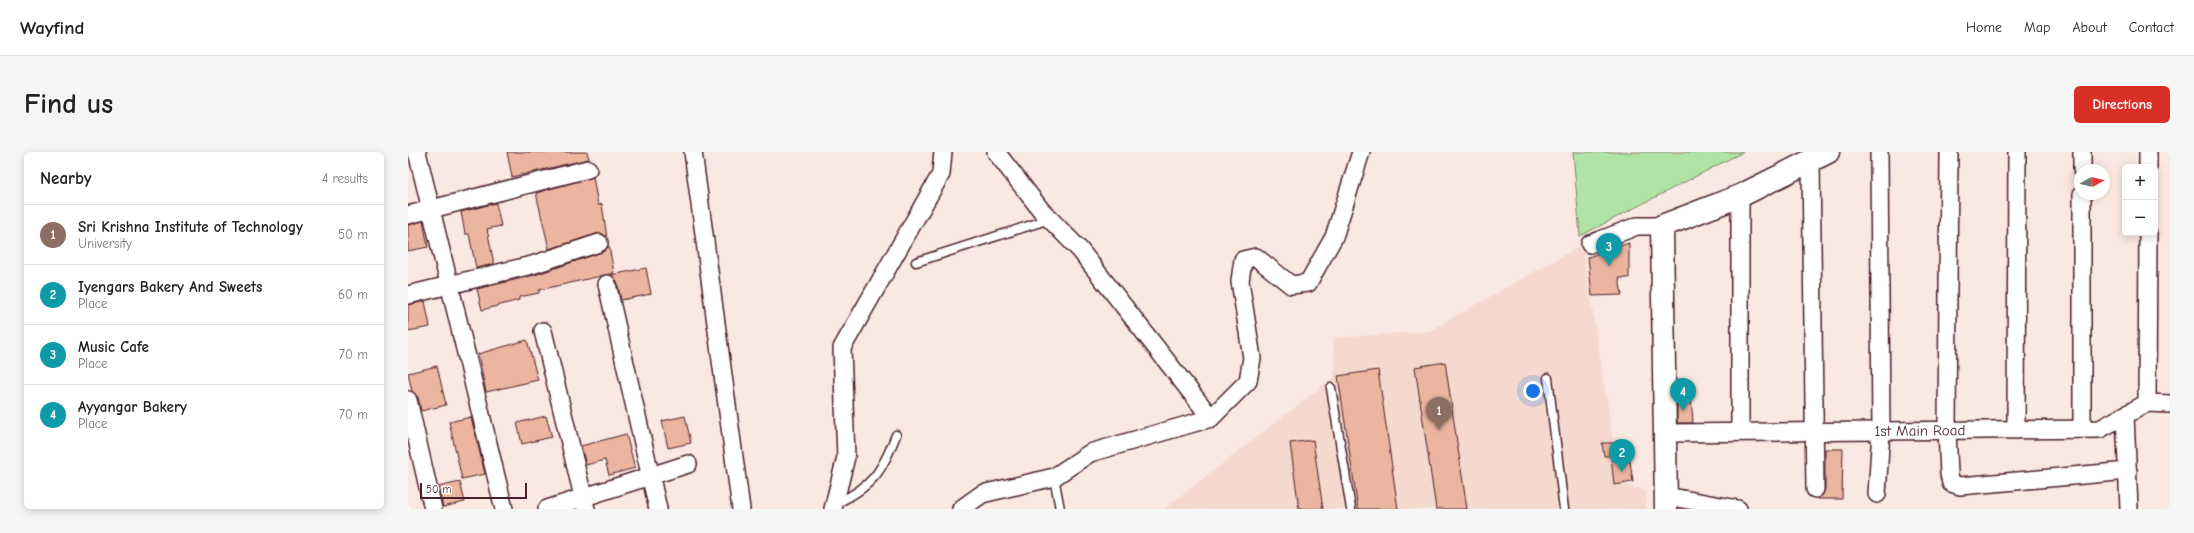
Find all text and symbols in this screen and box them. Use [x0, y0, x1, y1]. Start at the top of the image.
text: Wayfind [20, 17, 84, 39]
text: Home [1966, 19, 2002, 36]
text: Map [2024, 19, 2050, 36]
text: About [2072, 19, 2107, 36]
text: Contact [2129, 19, 2174, 36]
button: Directions [2074, 86, 2170, 123]
text: Find us [24, 88, 113, 120]
north arrow [2074, 164, 2110, 200]
map controls [2122, 164, 2158, 236]
button: + [2122, 164, 2158, 200]
text: Nearby [40, 169, 91, 188]
text: 4 results [322, 171, 368, 186]
button: − [2122, 200, 2158, 236]
text: Sri Krishna Institute of Technology [78, 218, 303, 236]
text: 1 [50, 227, 56, 242]
text: 50 m [338, 227, 368, 242]
pin: 3 [1596, 233, 1622, 266]
text: University [78, 236, 132, 251]
text: Iyengars Bakery And Sweets [78, 278, 262, 296]
text: 2 [50, 287, 56, 302]
text: 60 m [338, 287, 368, 302]
text: Place [78, 296, 108, 311]
text: Music Cafe [78, 338, 149, 356]
text: 3 [50, 347, 56, 362]
text: 70 m [339, 347, 368, 362]
text: Place [78, 356, 108, 371]
pin: 4 [1670, 378, 1696, 411]
your location [1523, 381, 1543, 401]
pin: 1 [1426, 397, 1452, 430]
text: Ayyangar Bakery [78, 398, 187, 416]
text: 4 [50, 407, 56, 422]
text: 70 m [339, 407, 368, 422]
text: Place [78, 416, 108, 431]
street label: 1st Main Road [1874, 421, 1966, 440]
pin: 2 [1609, 439, 1635, 472]
scale bar [420, 481, 527, 500]
text: 50 m [426, 483, 451, 496]

